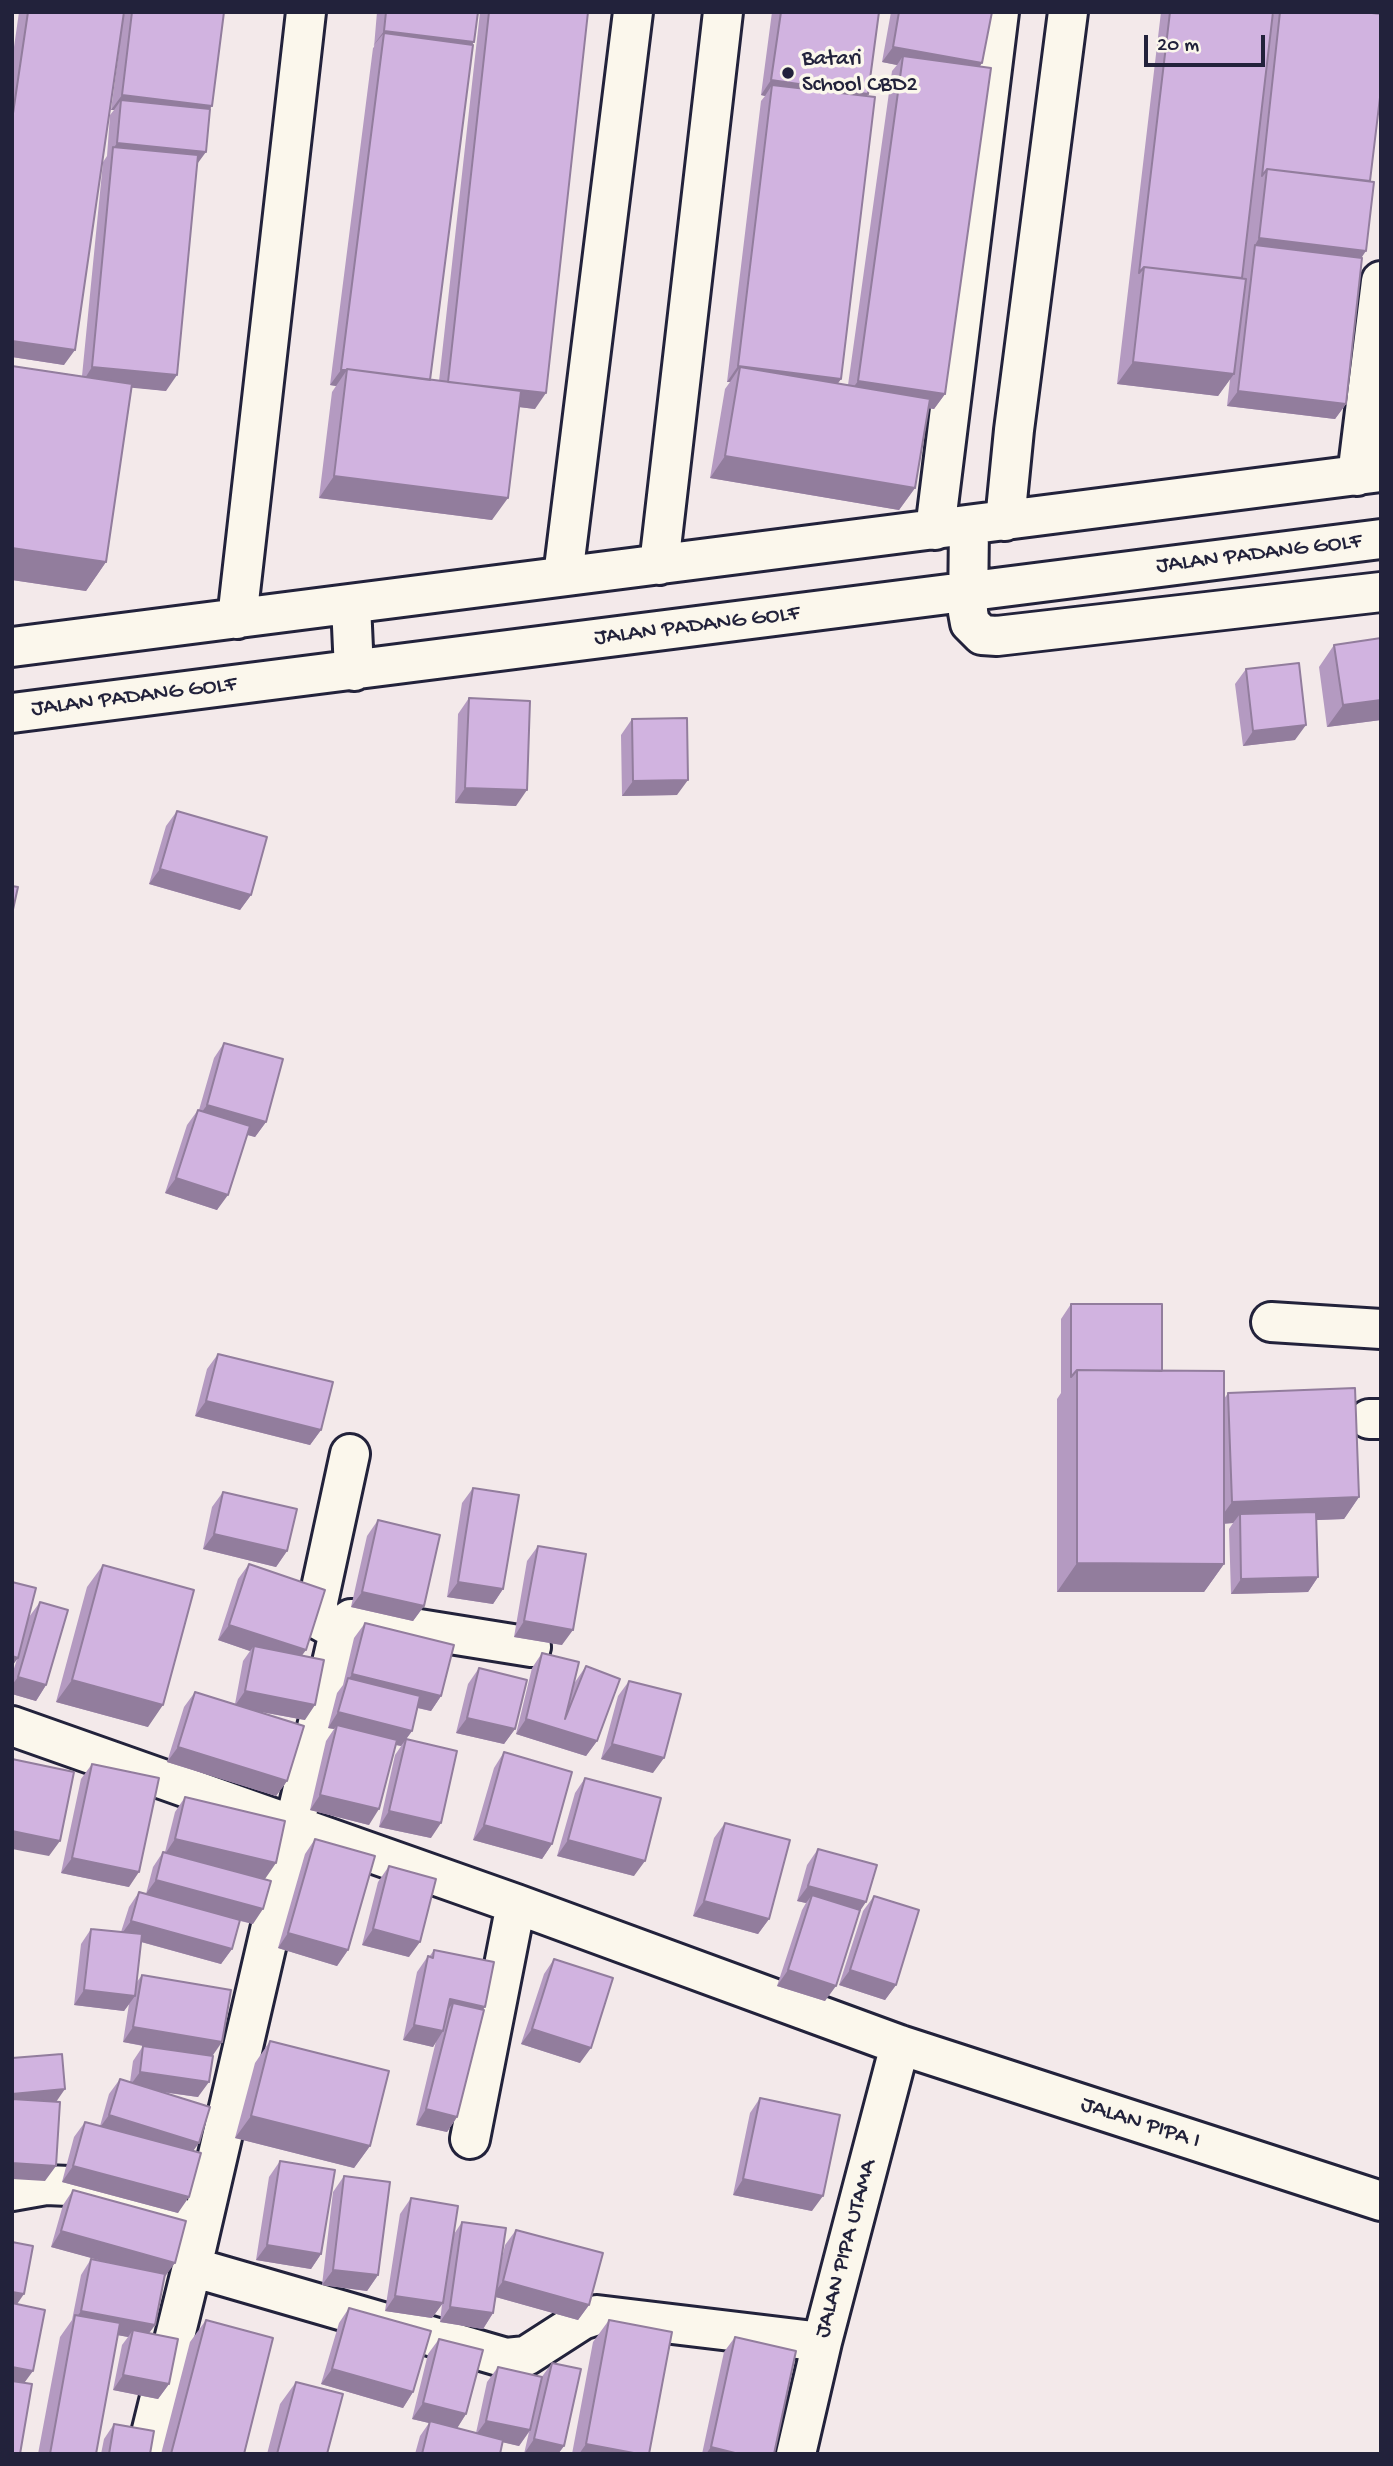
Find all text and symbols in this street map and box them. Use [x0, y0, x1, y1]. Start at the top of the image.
scale bar [1148, 21, 1269, 65]
text: 20 m [1157, 34, 1199, 59]
place label: Batari School CBD2 [802, 46, 918, 100]
marker: Batari School CBD2 [780, 65, 796, 81]
street label: JALAN PADANG GOLF [1155, 529, 1363, 581]
street label: JALAN PADANG GOLF [593, 601, 801, 653]
street label: JALAN PADANG GOLF [30, 672, 238, 724]
street label: JALAN PIPA I [1077, 2092, 1203, 2156]
street label: JALAN PIPA UTAMA [810, 2157, 884, 2341]

